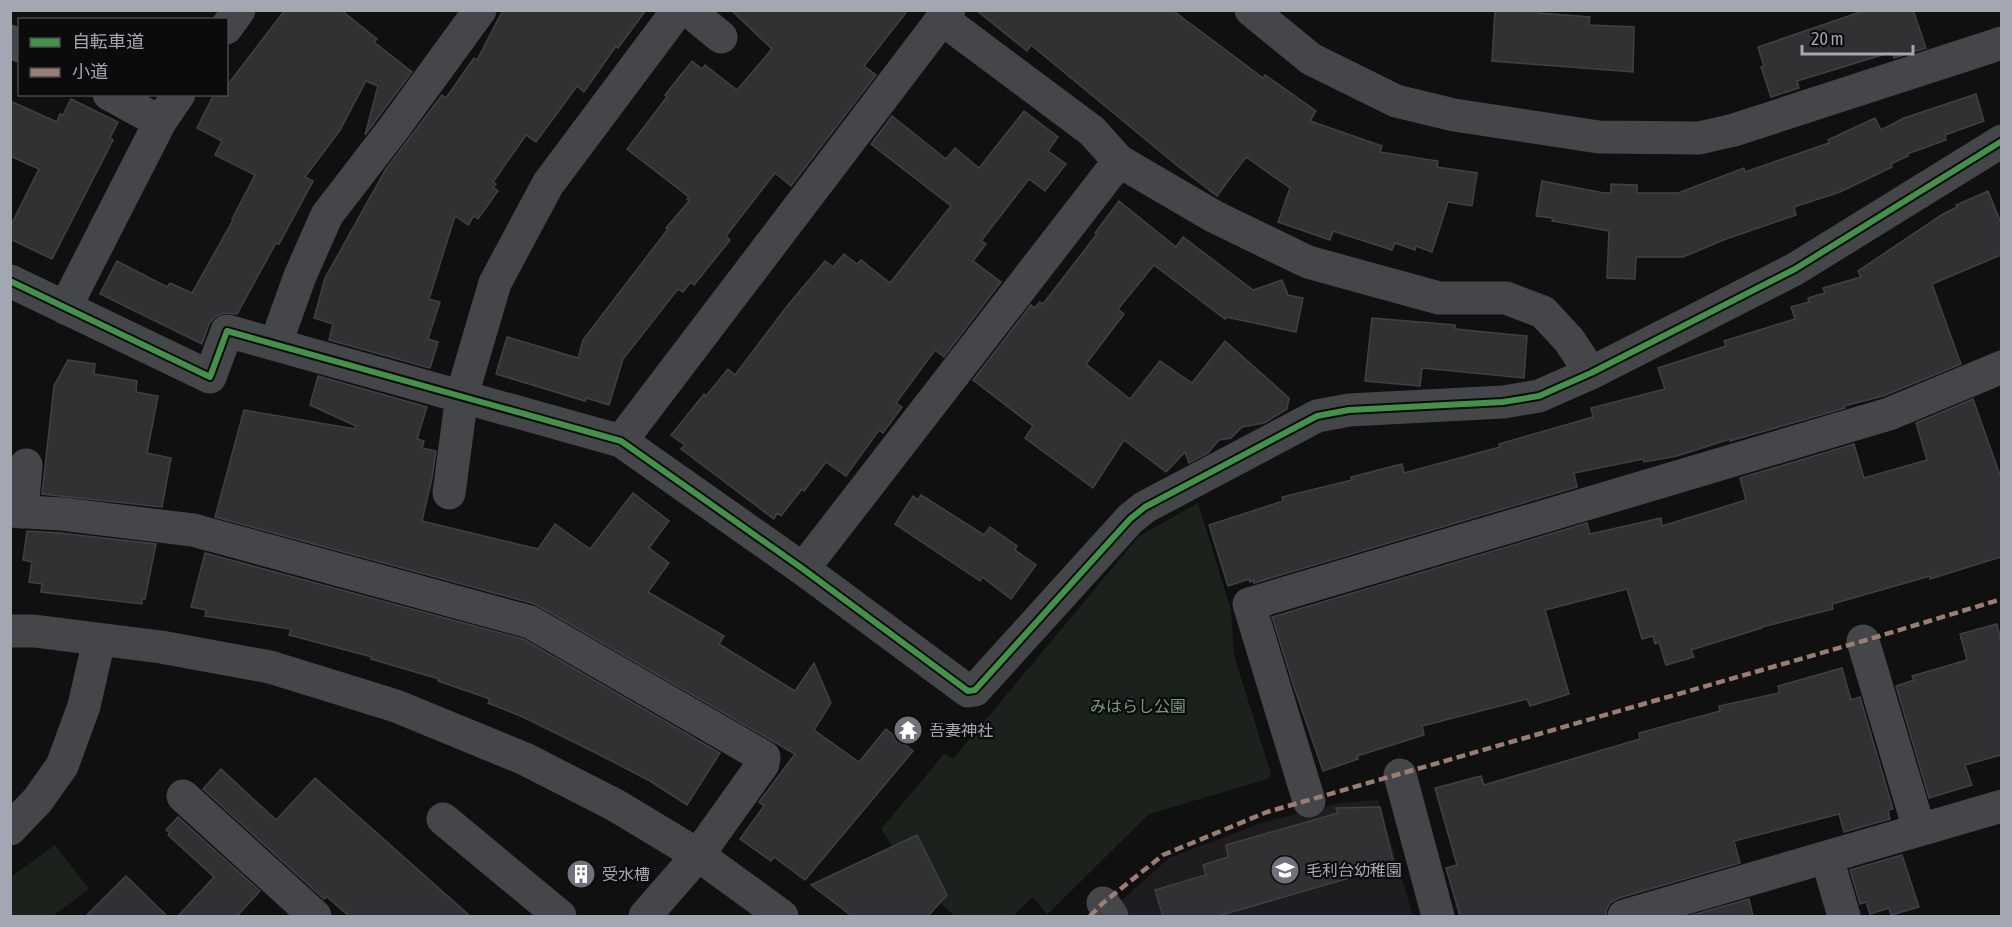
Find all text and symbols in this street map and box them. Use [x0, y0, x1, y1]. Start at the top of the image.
legend [18, 18, 228, 96]
scale bar [1802, 18, 1913, 56]
text: 20 m [1811, 28, 1843, 49]
text: 自転車道 [72, 31, 144, 52]
text: 小道 [72, 61, 108, 82]
park label: みはらし公園 [1090, 697, 1186, 715]
temple icon: 吾妻神社 [892, 714, 924, 746]
place label: 吾妻神社 [929, 721, 993, 739]
school or university icon: 毛利台幼稚園 [1269, 854, 1301, 886]
building icon: 受水槽 [565, 858, 597, 890]
place label: 毛利台幼稚園 [1306, 861, 1402, 879]
place label: 受水槽 [602, 865, 650, 883]

